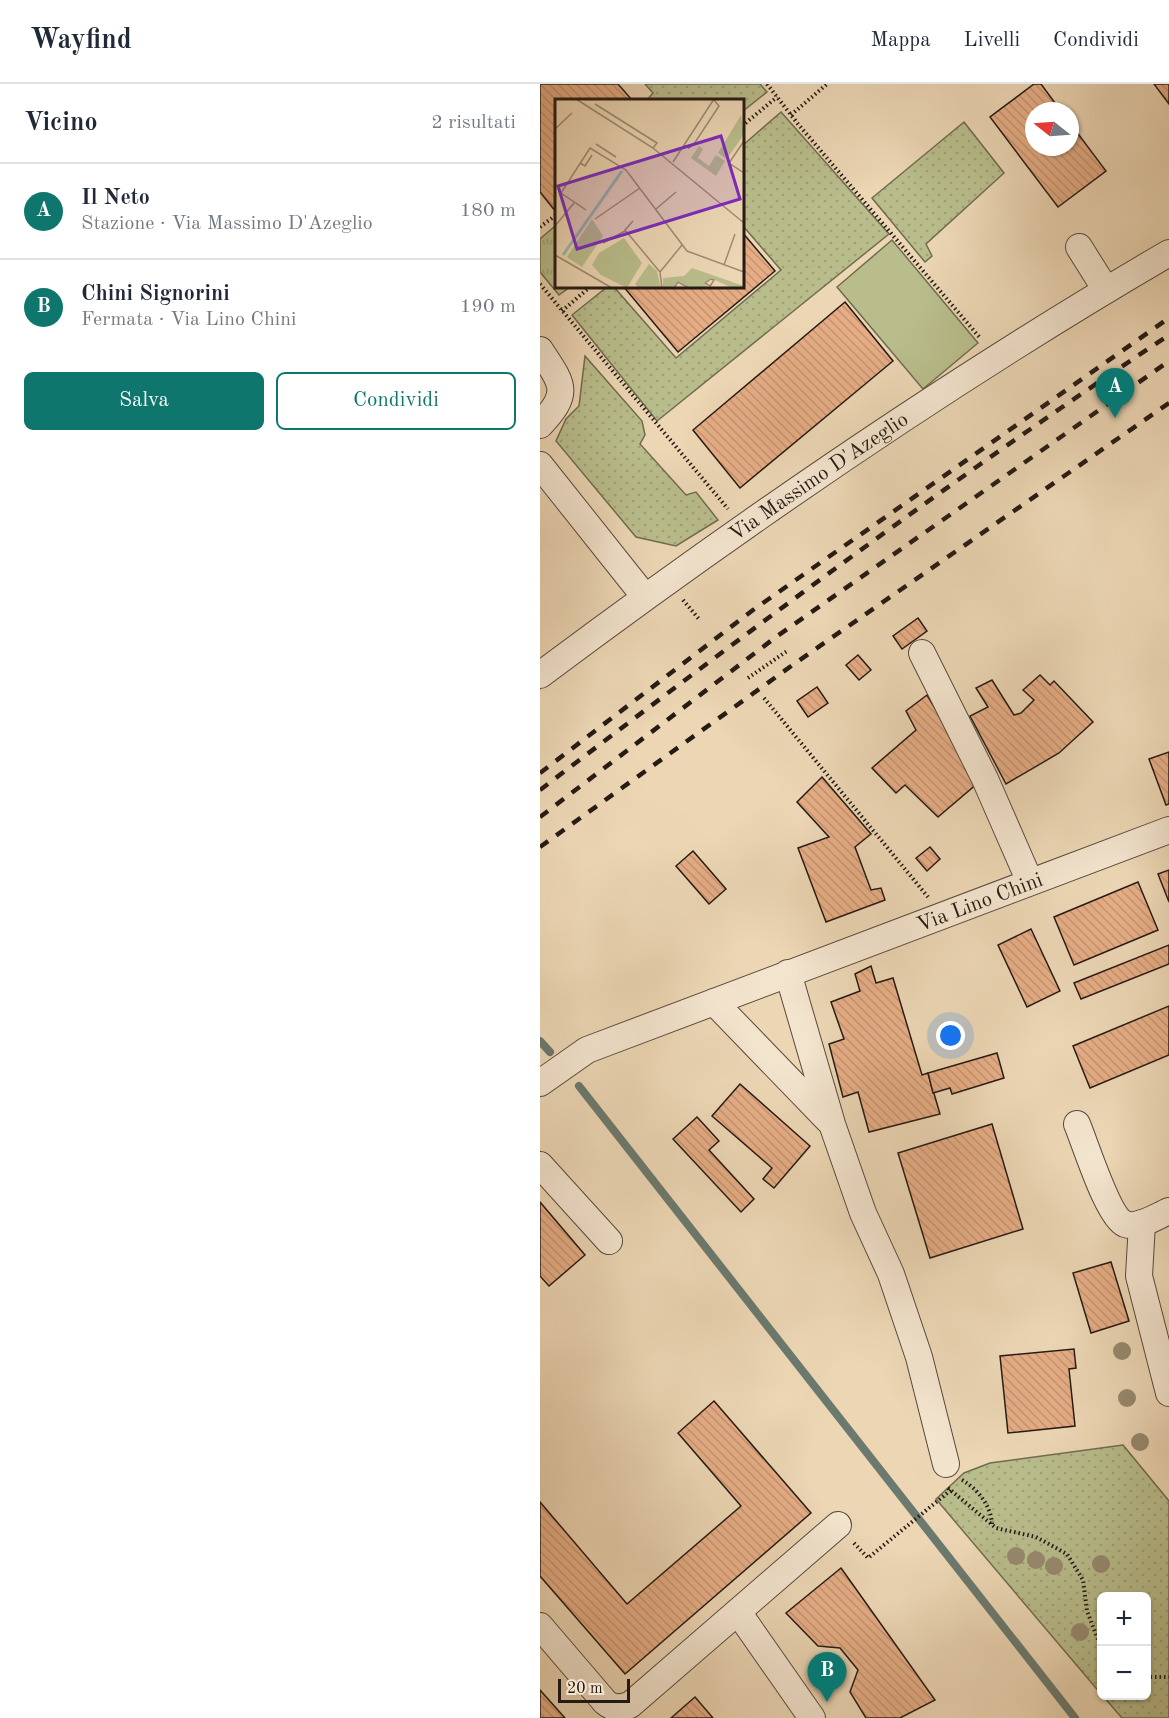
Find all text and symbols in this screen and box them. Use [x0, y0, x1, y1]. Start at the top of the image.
text: Wayfind [30, 27, 132, 55]
text: Mappa [870, 30, 931, 51]
text: Livelli [964, 30, 1020, 51]
text: Condividi [1053, 30, 1139, 51]
inset map [555, 99, 744, 288]
north arrow [1025, 102, 1079, 156]
text: Vicino [24, 110, 98, 136]
text: 2 risultati [431, 113, 516, 133]
text: Il Neto [81, 187, 150, 209]
text: A [36, 201, 51, 221]
text: 180 m [460, 201, 516, 221]
text: Stazione · Via Massimo D'Azeglio [81, 214, 373, 234]
text: Chini Signorini [81, 283, 230, 305]
text: B [36, 297, 51, 317]
text: 190 m [460, 297, 516, 317]
text: Fermata · Via Lino Chini [81, 310, 296, 330]
pin: A [1096, 368, 1134, 418]
button: Salva [24, 372, 264, 430]
button: Condividi [276, 372, 516, 430]
street label: Via Massimo D'Azeglio [726, 409, 912, 546]
street label: Via Lino Chini [914, 870, 1046, 936]
your location [936, 1021, 965, 1050]
map controls [1097, 1592, 1151, 1700]
button: + [1097, 1592, 1151, 1646]
button: − [1097, 1646, 1151, 1700]
pin: B [808, 1652, 846, 1702]
scale bar [558, 1676, 630, 1704]
text: 20 m [567, 1681, 603, 1697]

